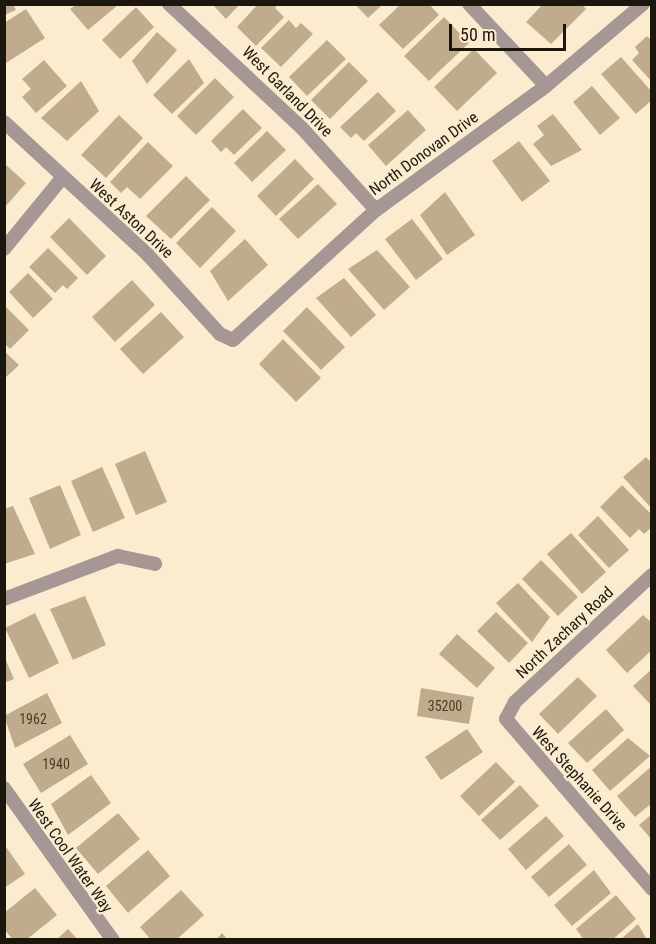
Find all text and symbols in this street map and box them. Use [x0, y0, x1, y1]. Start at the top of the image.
scale bar [452, 12, 569, 50]
text: 50 m [460, 24, 495, 45]
street label: West Garland Drive [238, 43, 336, 141]
street label: North Donovan Drive [366, 108, 482, 200]
street label: West Aston Drive [85, 175, 177, 263]
street label: North Zachary Road [513, 583, 617, 683]
house number: 35200 [428, 698, 462, 714]
house number: 1962 [19, 711, 47, 727]
street label: West Stephanie Drive [527, 723, 631, 835]
house number: 1940 [42, 756, 70, 772]
street label: West Cool Water Way [24, 796, 116, 916]

